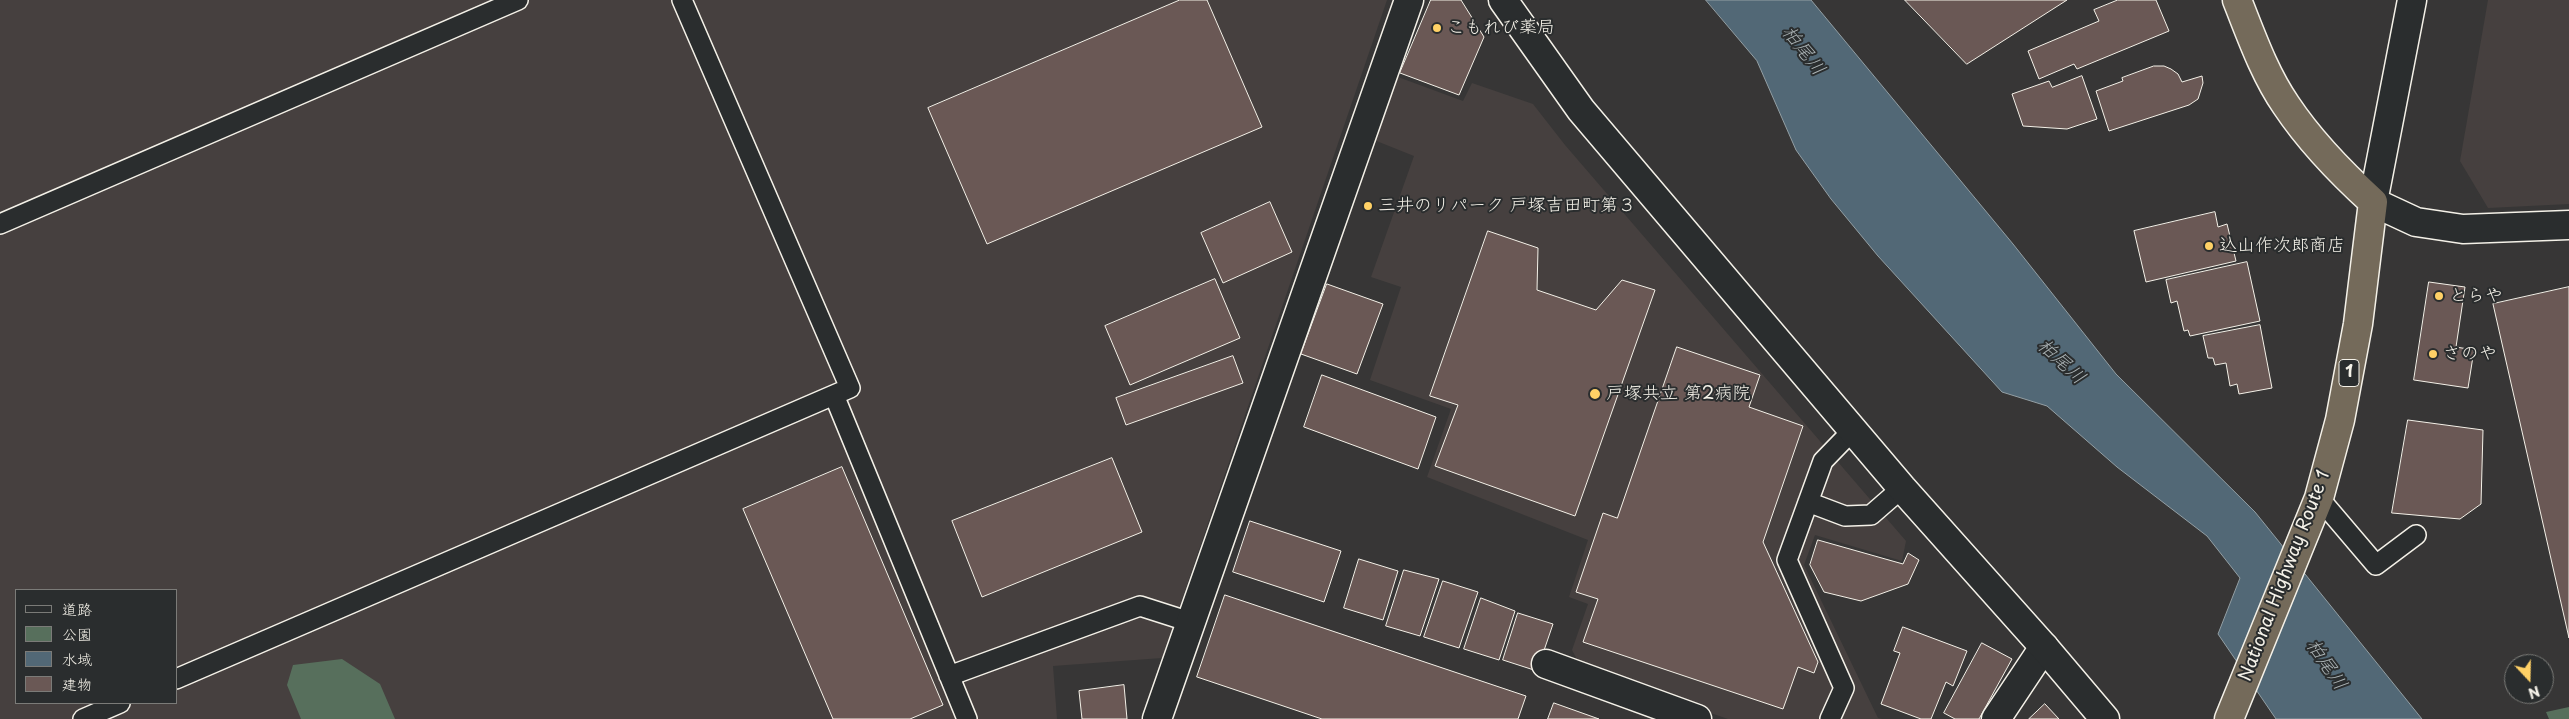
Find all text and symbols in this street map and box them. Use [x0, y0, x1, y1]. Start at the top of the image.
place label: こもれび薬局 [1447, 17, 1555, 39]
marker: こもれび薬局 [1431, 22, 1443, 34]
water label: 柏尾川 [1776, 22, 1830, 80]
place label: 三井のリパーク 戸塚吉田町第３ [1378, 195, 1636, 217]
marker: 三井のリパーク 戸塚吉田町第３ [1362, 200, 1374, 212]
place label: 込山作次郎商店 [2219, 235, 2345, 257]
marker: 込山作次郎商店 [2203, 240, 2215, 252]
place label: とらや [2449, 285, 2503, 307]
marker: とらや [2433, 290, 2445, 302]
water label: 柏尾川 [2032, 334, 2090, 390]
place label: さのや [2443, 343, 2497, 365]
marker: さのや [2427, 348, 2439, 360]
road number: 1 [2339, 359, 2359, 386]
place label: 戸塚共立 第2病院 [1606, 383, 1751, 405]
marker: 戸塚共立 第2病院 [1588, 387, 1602, 401]
street label: National Highway Route 1 [2235, 468, 2335, 684]
legend [15, 589, 178, 704]
text: 道路 [62, 597, 92, 620]
text: 公園 [62, 622, 92, 645]
water label: 柏尾川 [2301, 635, 2351, 695]
text: 水域 [62, 647, 92, 670]
north arrow [2504, 654, 2554, 704]
text: 建物 [62, 672, 92, 695]
text: N [2525, 681, 2543, 704]

